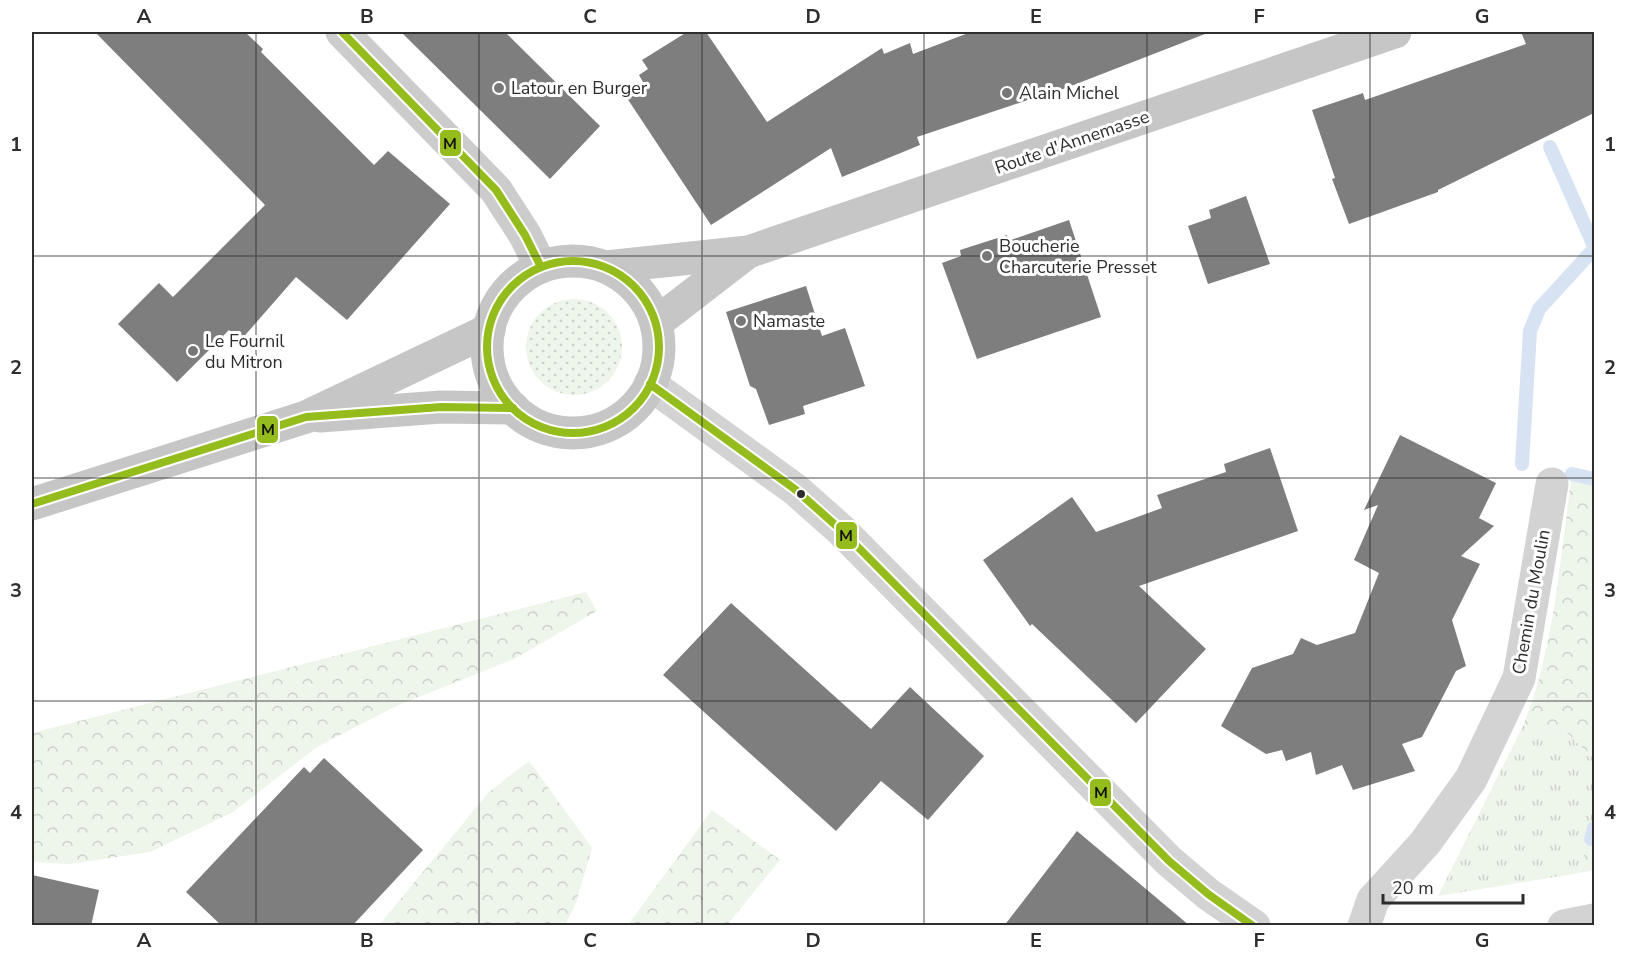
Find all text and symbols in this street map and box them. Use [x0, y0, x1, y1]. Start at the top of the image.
text: A [137, 3, 152, 30]
text: B [360, 3, 374, 30]
text: C [583, 3, 597, 30]
text: D [805, 3, 821, 30]
text: E [1030, 3, 1042, 30]
text: F [1253, 3, 1265, 30]
text: G [1475, 3, 1489, 30]
place label: Latour en Burger [511, 76, 648, 100]
marker: Latour en Burger [492, 81, 506, 95]
place label: Alain Michel [1019, 81, 1120, 105]
marker: Alain Michel [1000, 86, 1014, 100]
street label: Route d'Annemasse [992, 104, 1152, 180]
line badge: M [439, 129, 462, 157]
text: 1 [10, 131, 22, 158]
text: 1 [1604, 131, 1616, 158]
text: M [443, 133, 457, 155]
place label: Boucherie Charcuterie Presset [999, 234, 1157, 279]
marker: Boucherie Charcuterie Presset [980, 249, 994, 263]
place label: Namaste [753, 309, 825, 333]
marker: Namaste [734, 314, 748, 328]
place label: Le Fournil du Mitron [205, 329, 285, 374]
marker: Le Fournil du Mitron [186, 344, 200, 358]
text: 2 [10, 354, 22, 381]
text: 2 [1604, 354, 1616, 381]
line badge: M [256, 415, 279, 444]
text: M [261, 419, 275, 441]
unlabelled marker [795, 488, 807, 500]
line badge: M [835, 521, 858, 550]
text: M [839, 525, 853, 547]
street label: Chemin du Moulin [1506, 528, 1556, 676]
text: 3 [10, 577, 22, 604]
text: 3 [1604, 577, 1616, 604]
line badge: M [1089, 778, 1112, 807]
text: M [1094, 782, 1108, 804]
text: 4 [10, 799, 22, 826]
text: 4 [1604, 799, 1616, 826]
scale bar [1383, 867, 1522, 905]
text: 20 m [1392, 876, 1434, 900]
text: A [137, 927, 152, 954]
text: B [360, 927, 374, 954]
text: C [583, 927, 597, 954]
text: D [805, 927, 821, 954]
text: E [1030, 927, 1042, 954]
text: F [1253, 927, 1265, 954]
text: G [1475, 927, 1489, 954]

